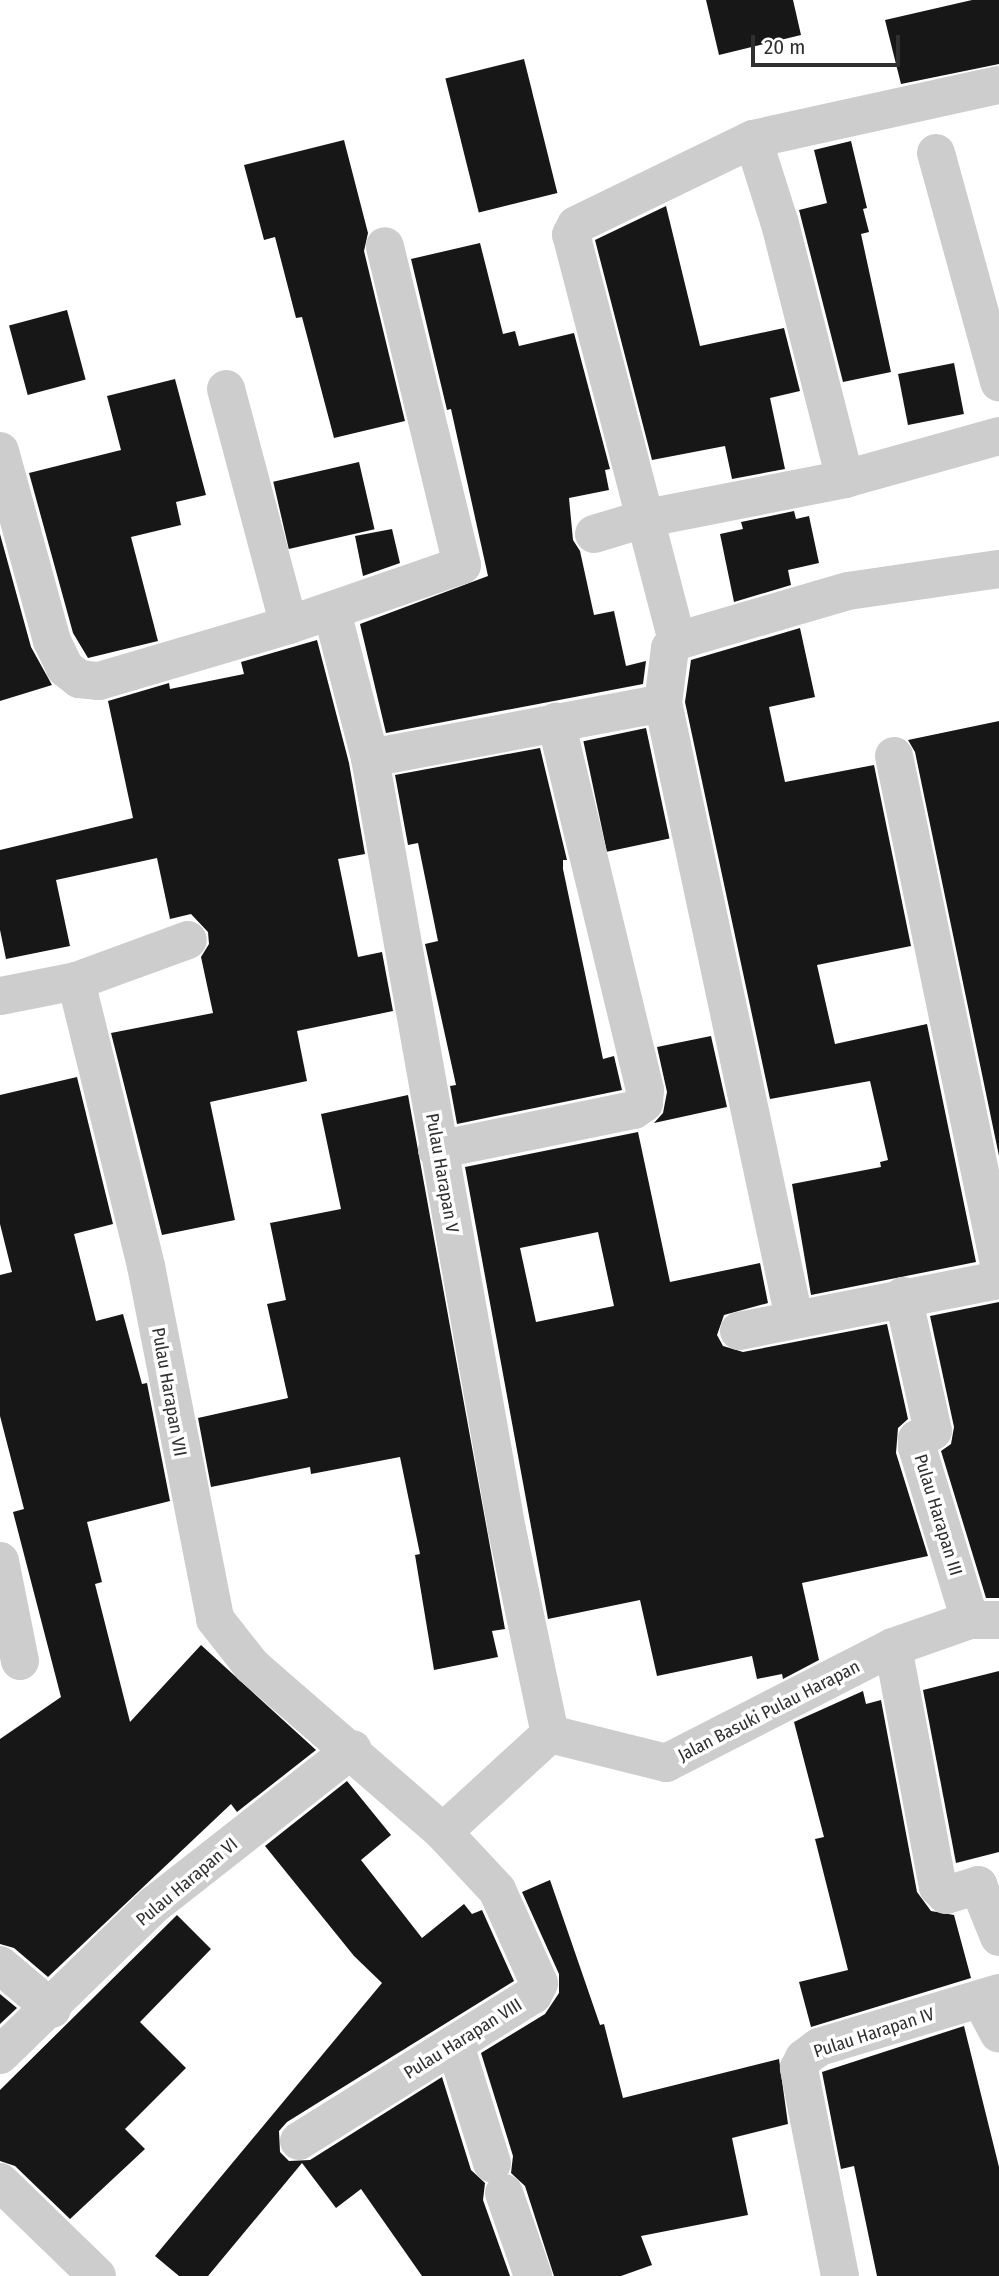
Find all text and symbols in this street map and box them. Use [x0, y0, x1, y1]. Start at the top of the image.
scale bar [754, 21, 903, 65]
text: 20 m [764, 34, 805, 60]
street label: Pulau Harapan V [421, 1112, 463, 1234]
street label: Pulau Harapan VII [147, 1326, 191, 1458]
street label: Pulau Harapan III [909, 1452, 967, 1578]
street label: Jalan Basuki Pulau Harapan [675, 1656, 863, 1766]
street label: Pulau Harapan VI [132, 1833, 242, 1931]
street label: Pulau Harapan VIII [400, 1994, 526, 2084]
street label: Pulau Harapan IV [811, 2003, 937, 2063]

